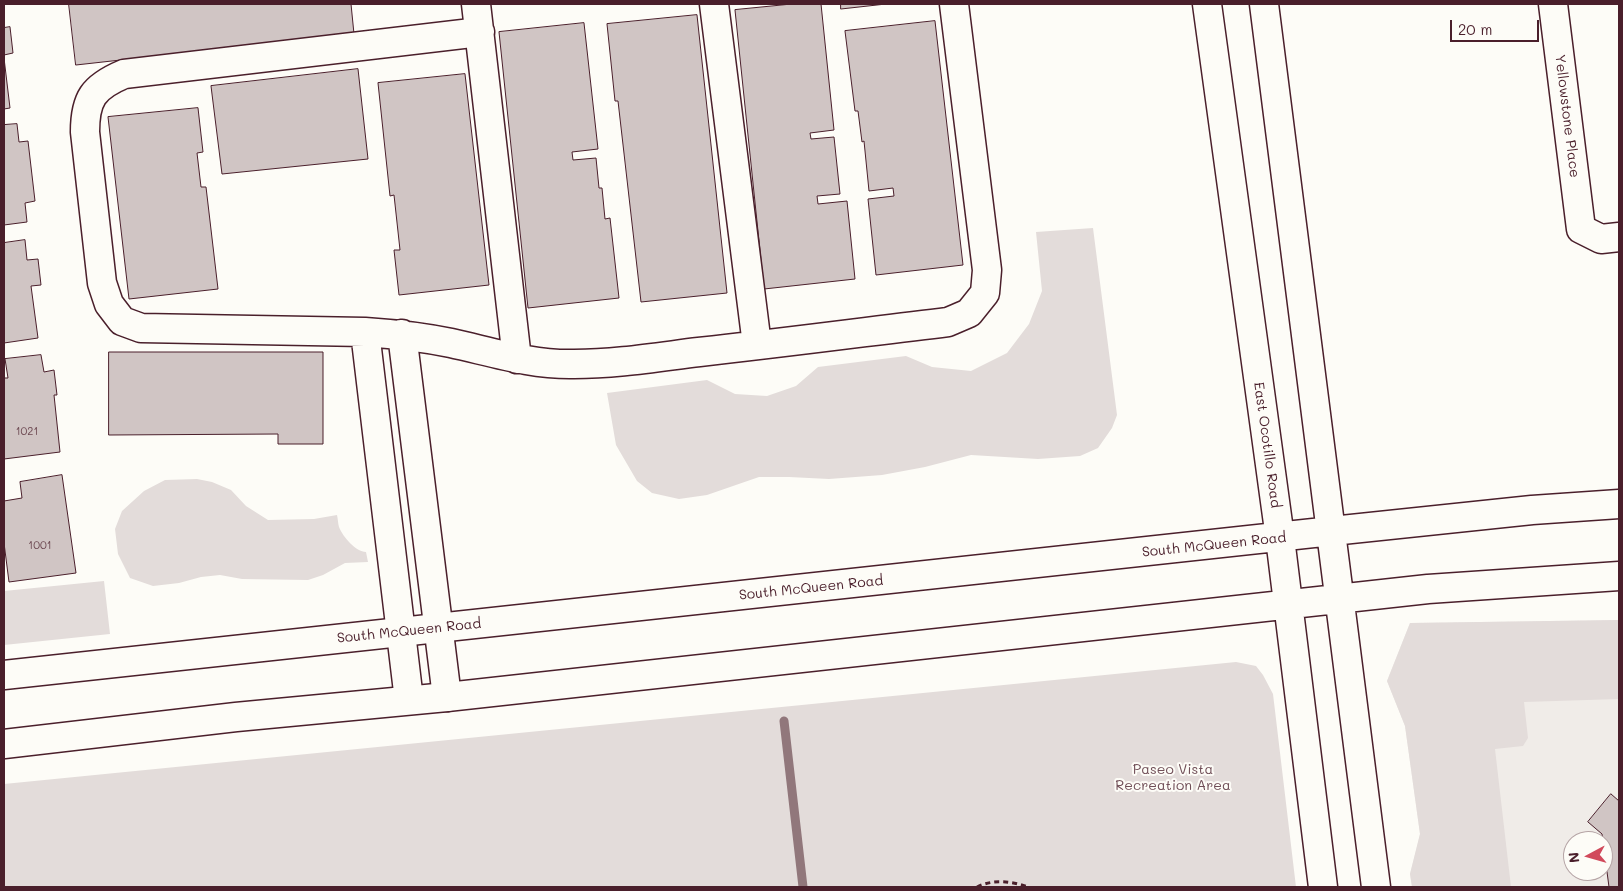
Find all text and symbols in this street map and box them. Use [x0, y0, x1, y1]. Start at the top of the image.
scale bar [1453, 10, 1542, 42]
text: 20 m [1458, 19, 1492, 39]
street label: Yellowstone Place [1551, 53, 1583, 179]
street label: East Ocotillo Road [1250, 381, 1284, 509]
house number: 1021 [16, 425, 38, 439]
street label: South McQueen Road [1141, 529, 1287, 561]
house number: 1001 [28, 539, 52, 553]
street label: South McQueen Road [738, 572, 884, 604]
street label: South McQueen Road [336, 615, 482, 647]
park label: Paseo Vista Recreation Area [1115, 762, 1231, 794]
north arrow [1563, 831, 1613, 881]
text: N [1564, 851, 1584, 864]

